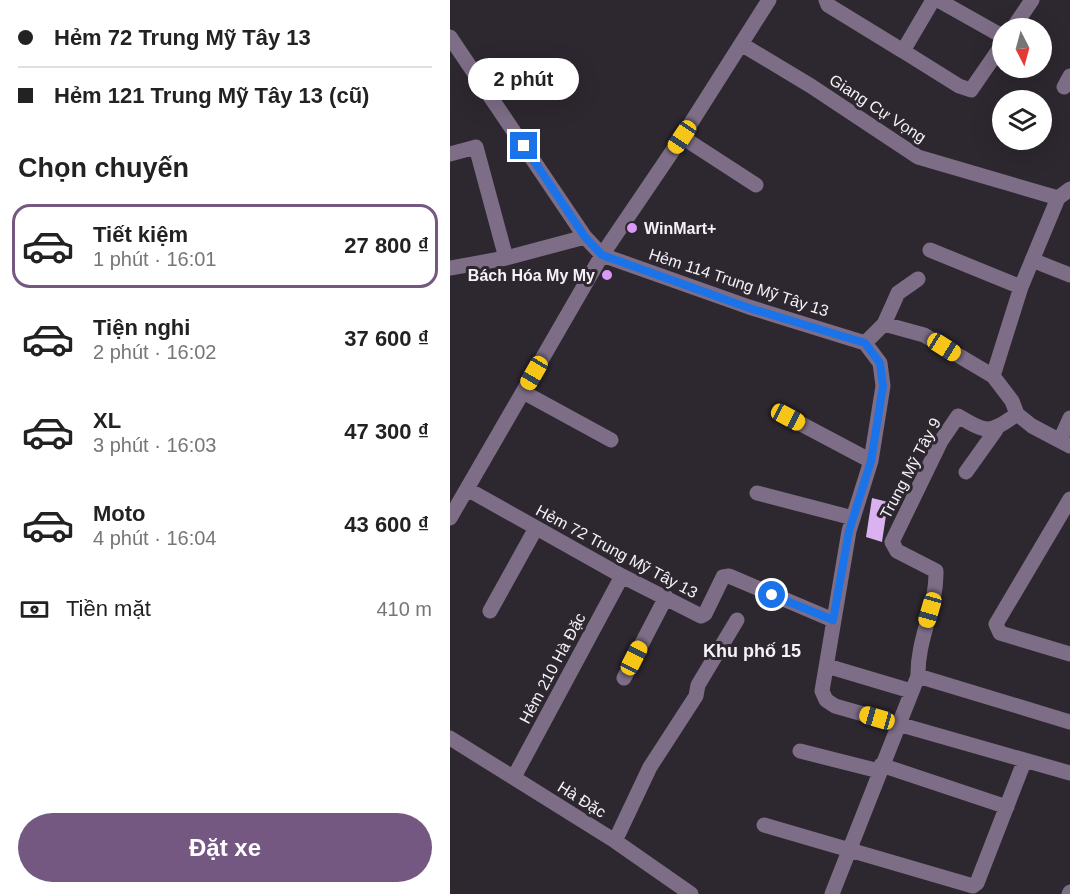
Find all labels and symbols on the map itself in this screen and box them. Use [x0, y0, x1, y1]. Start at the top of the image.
north arrow [992, 18, 1052, 78]
callout: 2 phút [469, 59, 580, 101]
street label: Giang Cự Vọng [826, 71, 929, 146]
car [664, 117, 700, 157]
route end [510, 132, 537, 159]
place label: WinMart+ [644, 220, 716, 237]
marker: WinMart+ [625, 221, 639, 235]
street label: Hẻm 114 Trung Mỹ Tây 13 [647, 245, 831, 320]
place label: Bách Hóa My My [468, 267, 595, 284]
marker: Bách Hóa My My [600, 268, 614, 282]
car [924, 330, 964, 364]
car [517, 353, 551, 393]
car [768, 401, 808, 433]
street label: Trung Mỹ Tây 9 [877, 415, 944, 521]
street label: Hẻm 72 Trung Mỹ Tây 13 [533, 502, 700, 601]
route start [758, 581, 785, 608]
car [916, 590, 944, 630]
street label: Hẻm 210 Hà Đặc [516, 610, 589, 726]
car [618, 638, 650, 678]
district label: Khu phố 15 [703, 641, 801, 661]
car [857, 704, 897, 732]
street label: Hà Đặc [555, 778, 609, 821]

